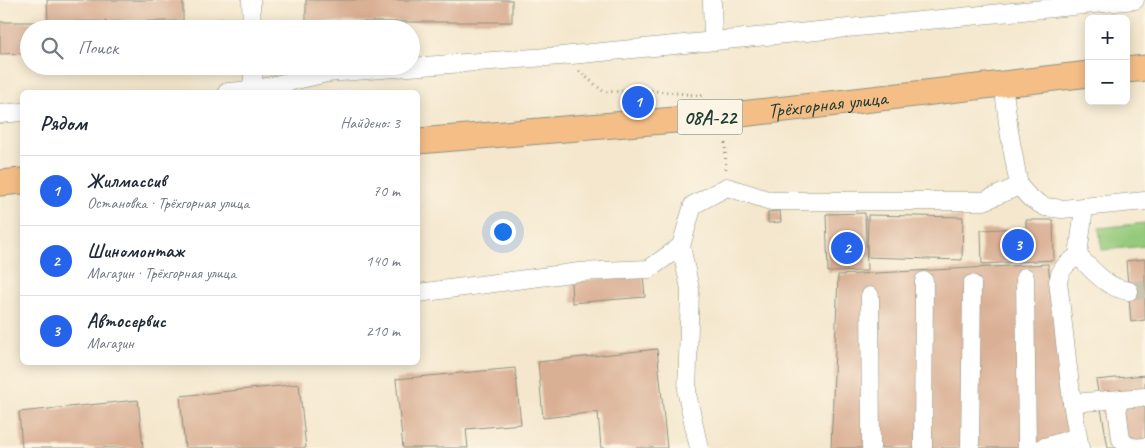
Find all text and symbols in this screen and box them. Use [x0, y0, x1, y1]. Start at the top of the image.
map controls [1085, 15, 1130, 105]
button: + [1085, 15, 1130, 60]
search box [20, 20, 420, 75]
icon: search [38, 34, 66, 62]
text: Поиск [78, 36, 118, 60]
button: − [1085, 60, 1130, 105]
pin: 1 [622, 83, 654, 121]
street label: Трёхгорная улица [766, 84, 891, 124]
road number: 08А-22 [678, 100, 742, 134]
text: Рядом [40, 110, 87, 136]
text: Найдено: 3 [340, 113, 400, 133]
text: Жилмассив [87, 169, 166, 193]
text: 1 [52, 181, 60, 201]
text: 70 m [373, 181, 400, 201]
text: Остановка · Трёхгорная улица [87, 193, 249, 213]
your location [490, 219, 516, 245]
pin: 3 [1002, 226, 1034, 264]
pin: 2 [831, 229, 863, 267]
text: Шиномонтаж [87, 239, 184, 263]
text: 2 [52, 251, 60, 271]
text: 140 m [366, 251, 400, 271]
text: Магазин · Трёхгорная улица [87, 263, 236, 283]
text: Автосервис [87, 309, 166, 333]
text: 3 [52, 321, 60, 341]
text: 210 m [366, 321, 400, 341]
text: Магазин [87, 333, 134, 353]

